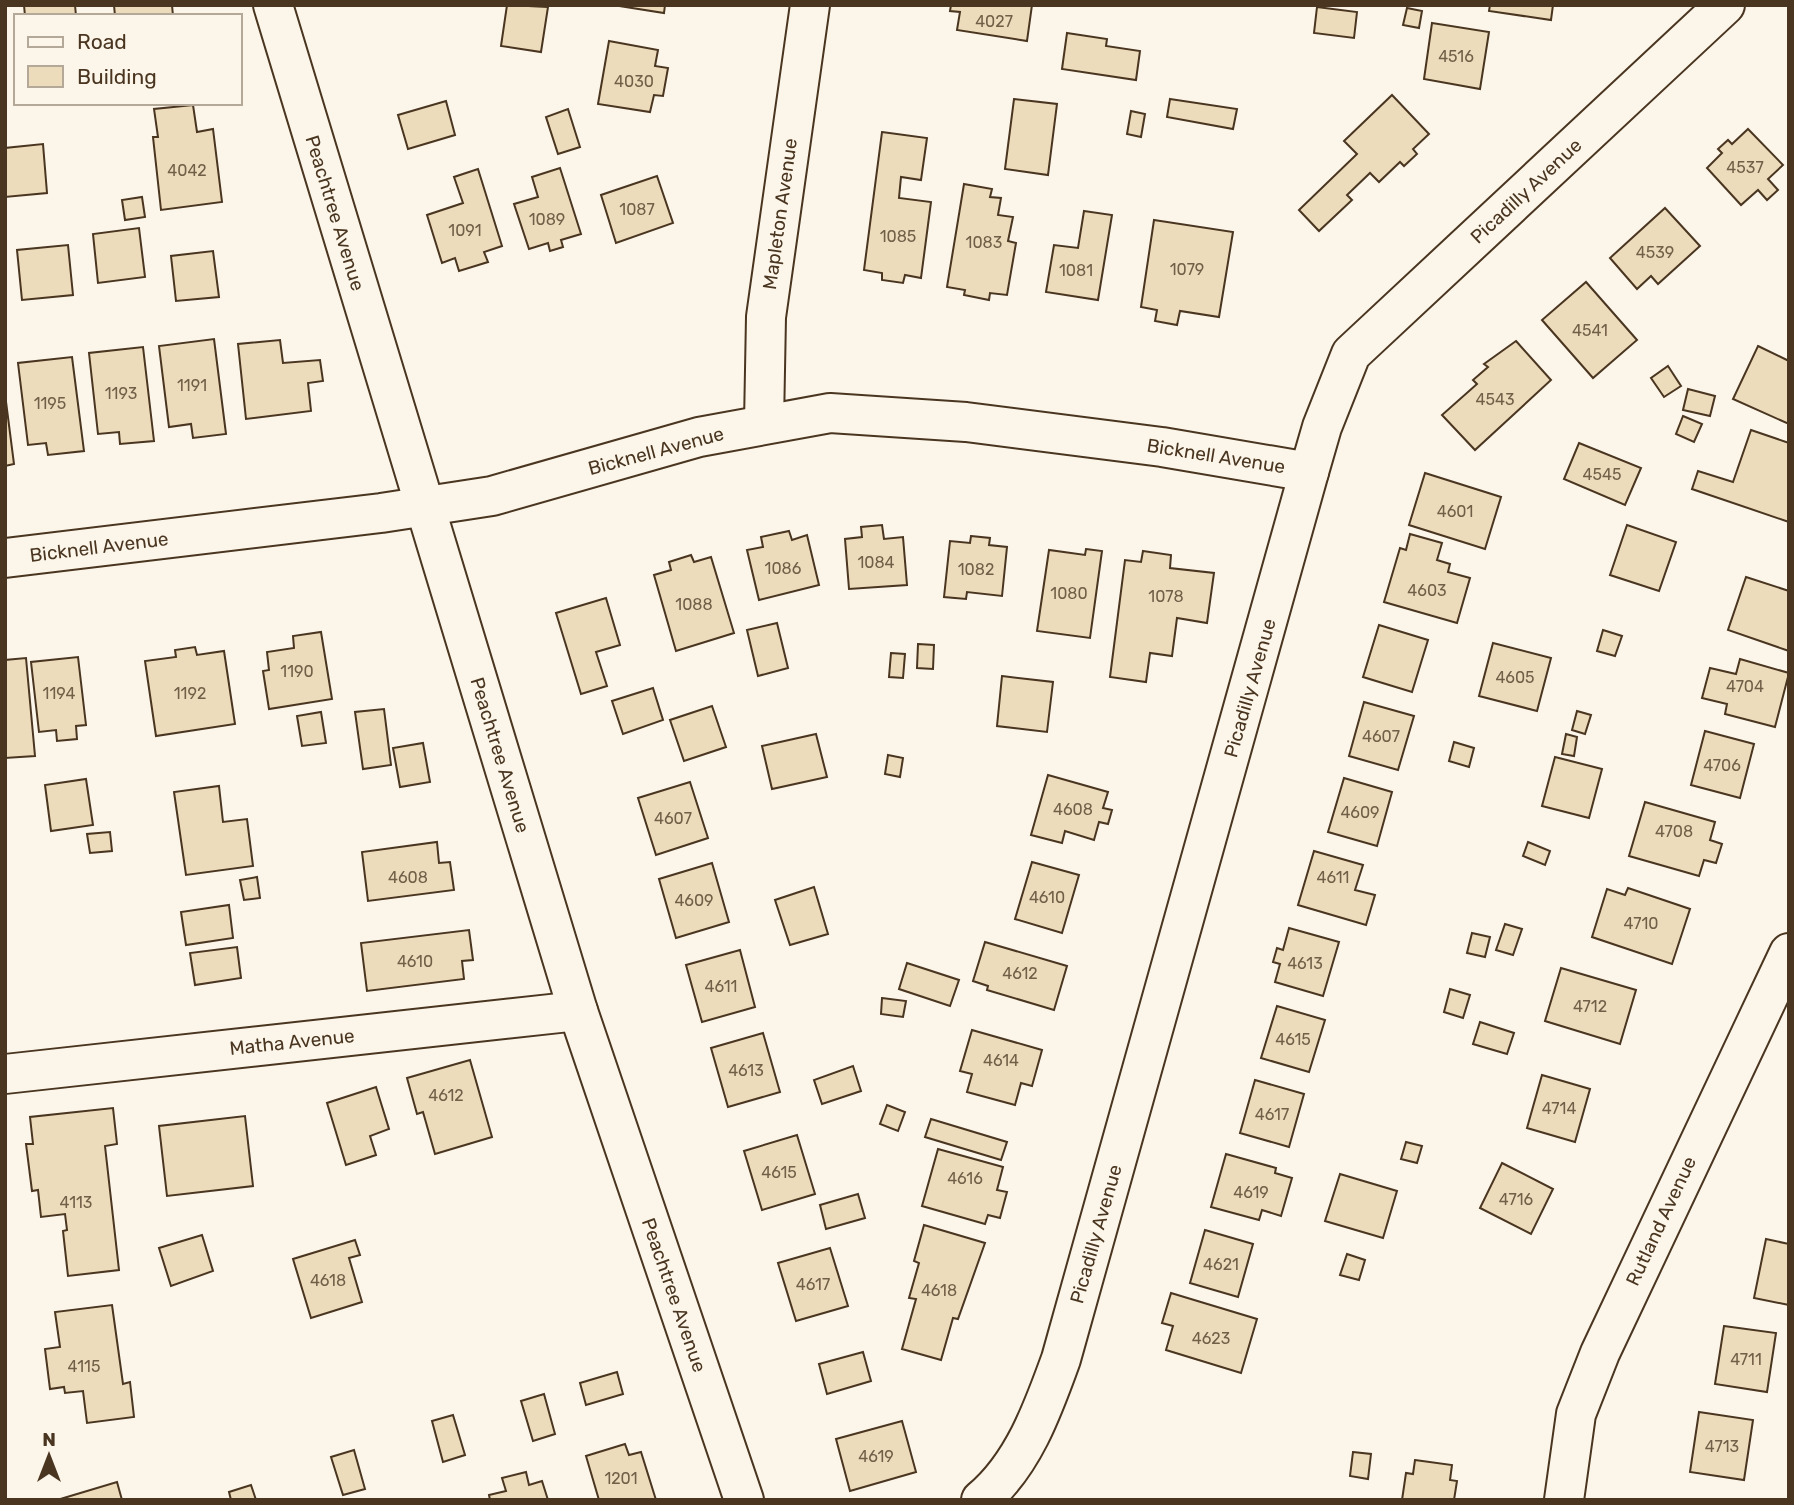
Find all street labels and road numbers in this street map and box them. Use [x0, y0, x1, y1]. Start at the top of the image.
street label: Peachtree Avenue [300, 132, 370, 294]
street label: Picadilly Avenue [1466, 134, 1586, 248]
street label: Mapleton Avenue [758, 137, 802, 291]
street label: Bicknell Avenue [586, 422, 726, 480]
street label: Bicknell Avenue [1145, 434, 1287, 478]
street label: Bicknell Avenue [28, 527, 170, 567]
street label: Picadilly Avenue [1219, 616, 1281, 760]
street label: Peachtree Avenue [465, 674, 535, 836]
street label: Matha Avenue [228, 1024, 356, 1060]
street label: Rutland Avenue [1621, 1153, 1701, 1289]
street label: Picadilly Avenue [1065, 1162, 1127, 1306]
street label: Peachtree Avenue [637, 1215, 711, 1375]

